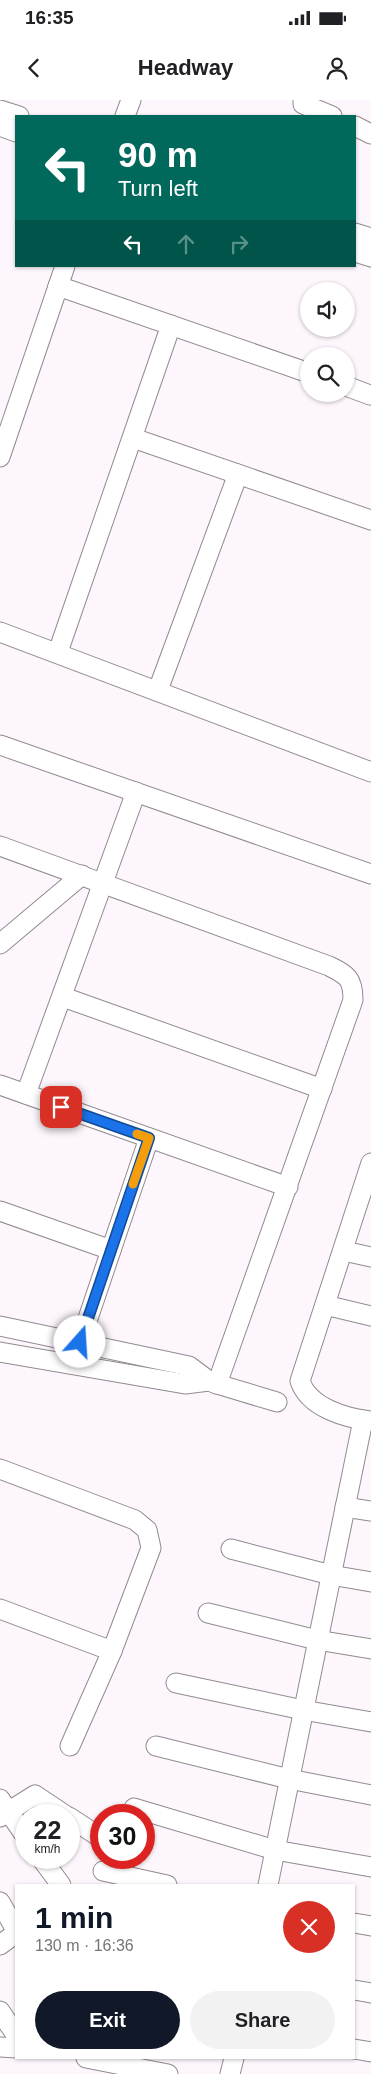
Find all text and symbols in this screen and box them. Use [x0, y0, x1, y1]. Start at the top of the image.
text: 16:35 [25, 7, 74, 28]
icon: back [20, 54, 48, 82]
icon: person [323, 54, 351, 82]
text: Headway [138, 55, 233, 80]
icon: left [35, 135, 100, 200]
text: 90 m [118, 135, 198, 174]
text: Turn left [118, 176, 198, 201]
icon: left [119, 230, 147, 258]
icon: ahead [172, 230, 200, 258]
icon: right [225, 230, 253, 258]
map controls [300, 282, 355, 402]
button: sound [300, 282, 355, 337]
button: search [300, 347, 355, 402]
pin [40, 1086, 82, 1128]
icon: arrive [47, 1093, 75, 1121]
position arrow [53, 1315, 105, 1367]
speed limit sign: 30 [90, 1804, 155, 1869]
text: 22 [34, 1816, 61, 1844]
text: km/h [34, 1842, 61, 1856]
text: 1 min [35, 1901, 113, 1934]
button: close [283, 1901, 335, 1953]
text: 130 m · 16:36 [35, 1937, 134, 1954]
button: Exit [35, 1991, 180, 2049]
button: Share [190, 1991, 335, 2049]

